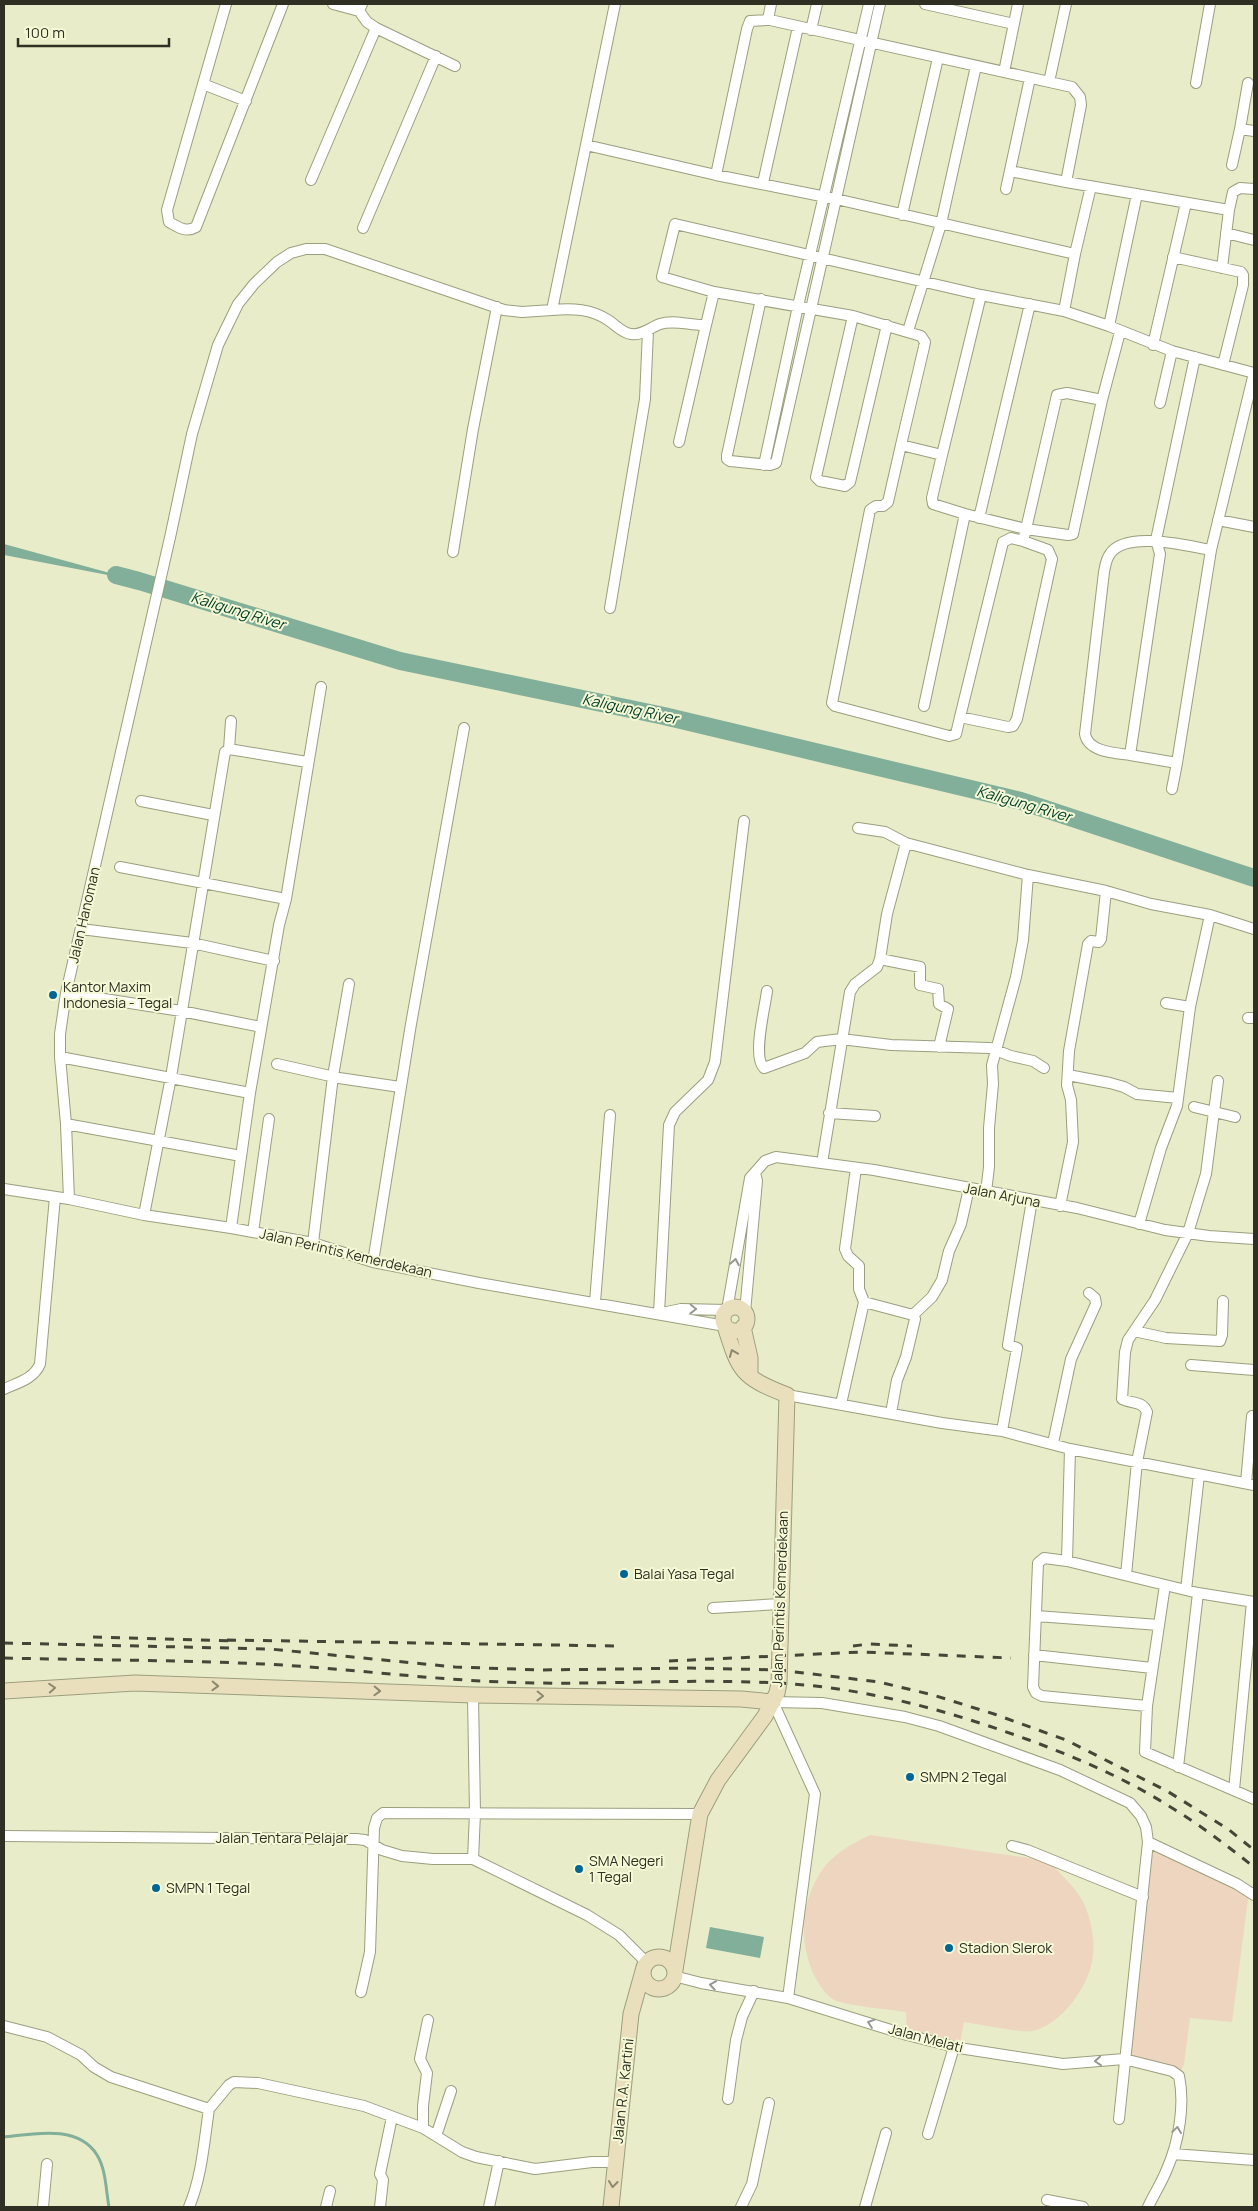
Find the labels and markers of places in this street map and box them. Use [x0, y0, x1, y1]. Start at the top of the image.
place label: Kantor Maxim Indonesia - Tegal [63, 977, 172, 1012]
marker: Kantor Maxim Indonesia - Tegal [47, 989, 59, 1001]
place label: Balai Yasa Tegal [634, 1564, 735, 1583]
marker: Balai Yasa Tegal [618, 1568, 630, 1580]
place label: SMPN 2 Tegal [920, 1767, 1007, 1786]
marker: SMPN 2 Tegal [904, 1771, 916, 1783]
place label: SMA Negeri 1 Tegal [589, 1851, 664, 1886]
marker: SMA Negeri 1 Tegal [573, 1863, 585, 1875]
place label: SMPN 1 Tegal [166, 1878, 250, 1897]
marker: SMPN 1 Tegal [150, 1882, 162, 1894]
place label: Stadion Slerok [959, 1938, 1053, 1957]
marker: Stadion Slerok [943, 1942, 955, 1954]

